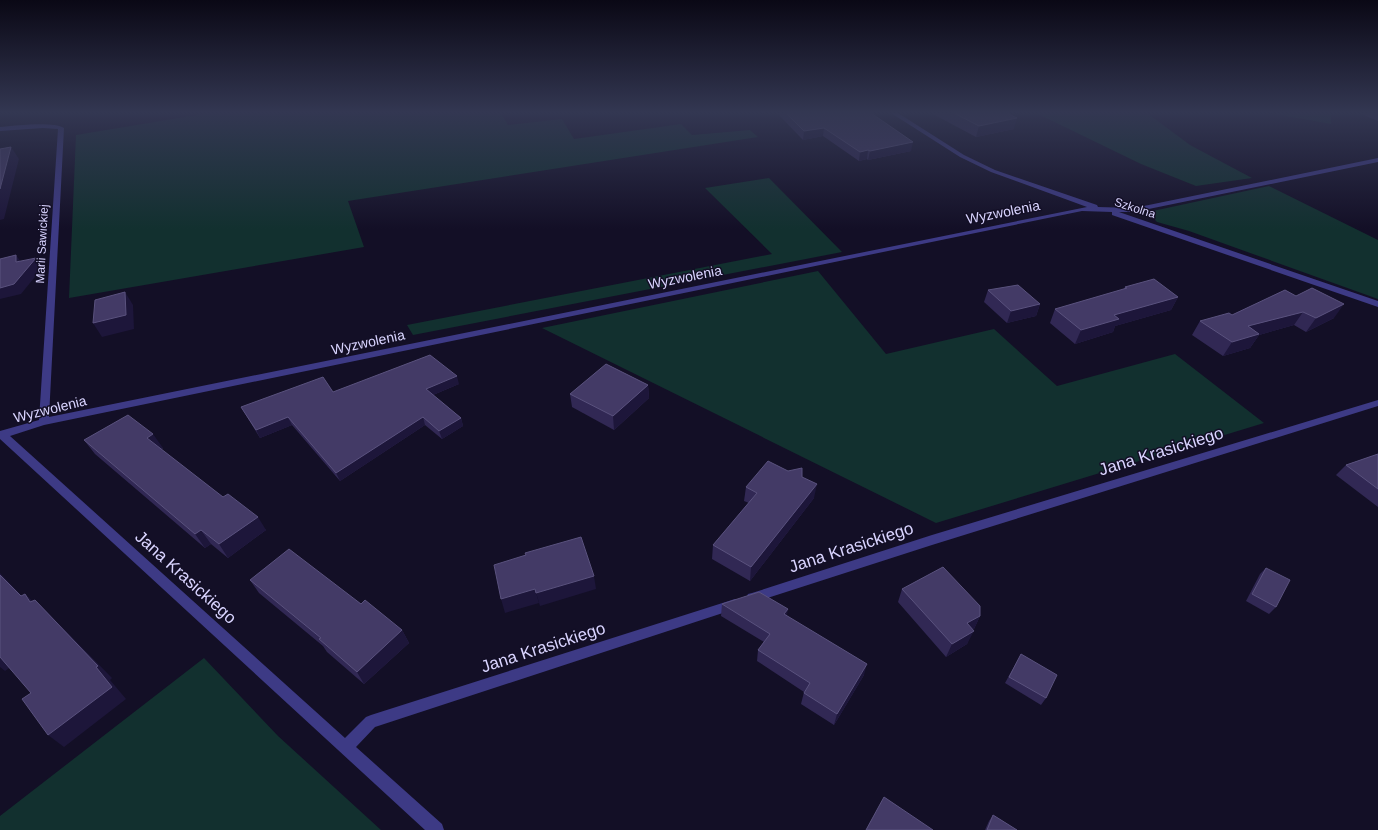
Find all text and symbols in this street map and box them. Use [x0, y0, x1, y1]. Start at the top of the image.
street label: Szkolna [1113, 195, 1158, 221]
street label: Wyzwolenia [965, 197, 1041, 227]
street label: Marii Sawickiej [33, 204, 51, 284]
street label: Wyzwolenia [647, 262, 723, 292]
street label: Wyzwolenia [330, 326, 406, 358]
street label: Wyzwolenia [12, 392, 88, 426]
street label: Jana Krasickiego [1096, 423, 1226, 479]
street label: Jana Krasickiego [787, 518, 916, 577]
street label: Jana Krasickiego [131, 527, 240, 628]
street label: Jana Krasickiego [479, 618, 608, 677]

